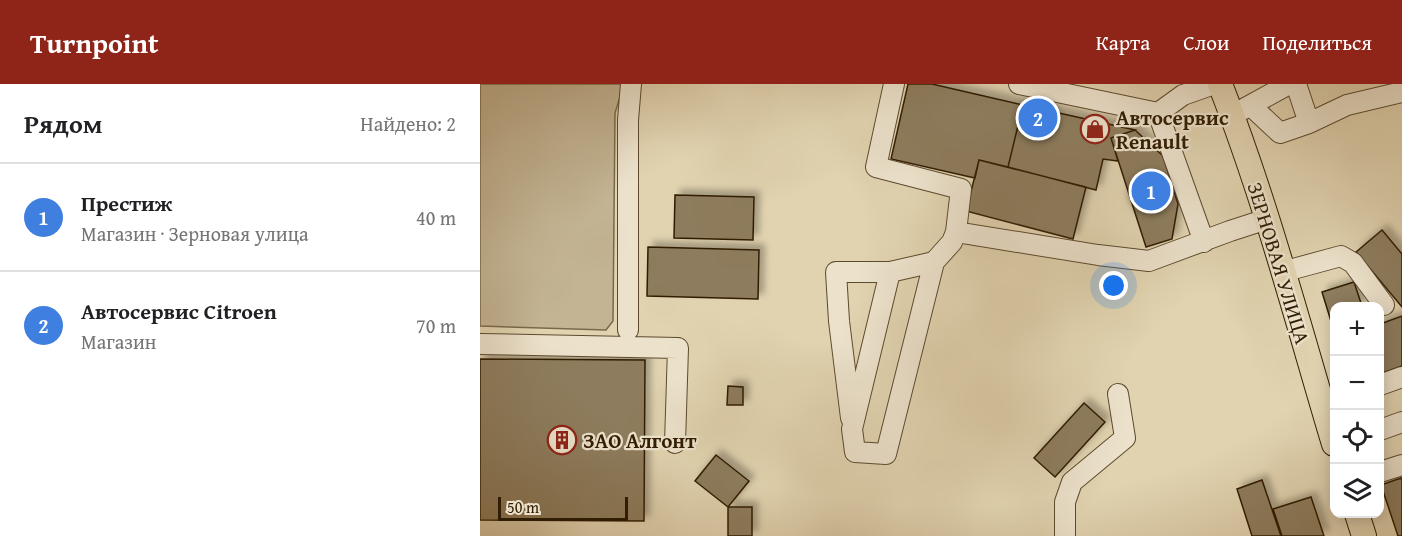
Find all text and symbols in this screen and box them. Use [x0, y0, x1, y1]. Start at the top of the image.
text: Turnpoint [30, 22, 159, 63]
text: Карта [1096, 27, 1150, 58]
text: Слои [1183, 27, 1229, 58]
text: Поделиться [1262, 27, 1372, 58]
pin: 2 [1018, 96, 1058, 141]
place label: Автосервис Renault [1116, 102, 1229, 157]
text: Рядом [24, 104, 102, 143]
text: Найдено: 2 [360, 109, 456, 138]
shop icon: Автосервис Renault [1079, 113, 1111, 145]
pin: 1 [1132, 168, 1170, 214]
street label: ЗЕРНОВАЯ УЛИЦА [1240, 178, 1318, 348]
text: Престиж [81, 187, 172, 219]
text: 1 [38, 203, 49, 232]
text: 40 m [416, 203, 456, 232]
text: Магазин · Зерновая улица [81, 219, 309, 248]
your location [1099, 271, 1128, 300]
text: Автосервис Citroen [81, 295, 277, 327]
map controls [1330, 302, 1384, 518]
button: + [1330, 302, 1384, 356]
text: 2 [38, 311, 49, 340]
text: 70 m [416, 311, 456, 340]
text: Магазин [81, 327, 156, 356]
button: − [1330, 356, 1384, 410]
button: locate [1330, 410, 1384, 464]
building icon: ЗАО Алгонт [546, 424, 578, 456]
place label: ЗАО Алгонт [583, 425, 697, 456]
button: layers [1330, 464, 1384, 518]
scale bar [498, 494, 628, 522]
text: 50 m [507, 495, 539, 519]

